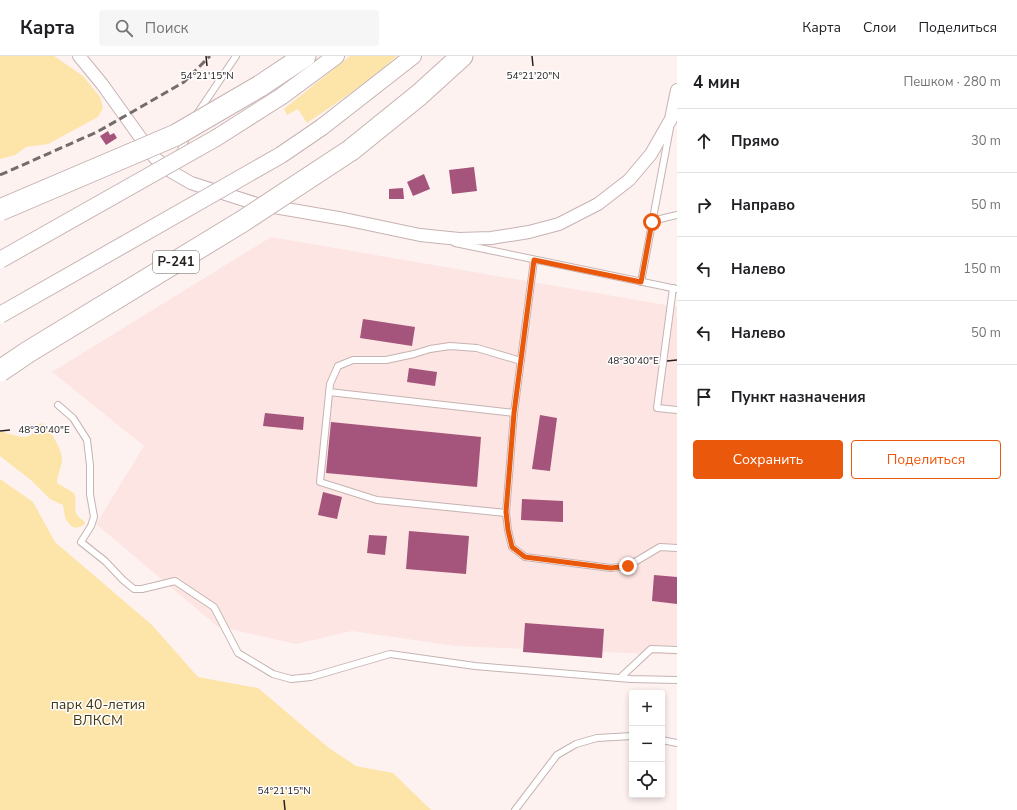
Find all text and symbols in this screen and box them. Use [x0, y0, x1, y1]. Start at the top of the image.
search box [99, 10, 379, 46]
text: Карта [20, 15, 75, 41]
icon: search [113, 17, 135, 39]
text: Поиск [145, 18, 188, 38]
text: Карта [802, 18, 841, 37]
text: Слои [863, 18, 897, 37]
text: Поделиться [919, 18, 997, 37]
text: 54°21'15"N [180, 69, 234, 83]
text: 54°21'20"N [506, 69, 560, 83]
text: 4 мин [693, 71, 740, 94]
text: Пешком · 280 m [903, 73, 1001, 91]
icon: ahead [693, 130, 715, 152]
text: Прямо [731, 131, 779, 151]
text: 30 m [971, 132, 1001, 150]
icon: right [693, 194, 715, 216]
text: Направо [731, 195, 795, 215]
text: 50 m [971, 196, 1001, 214]
route start [643, 213, 661, 231]
road number: Р-241 [153, 251, 199, 273]
icon: left [693, 258, 715, 280]
text: Налево [731, 259, 786, 279]
text: 150 m [963, 260, 1001, 278]
icon: left [693, 322, 715, 344]
text: Налево [731, 323, 786, 343]
text: 50 m [971, 324, 1001, 342]
text: 48°30'40"E [607, 354, 659, 368]
icon: arrive [693, 386, 715, 408]
text: Пункт назначения [731, 387, 866, 407]
text: 48°30'40"E [18, 423, 70, 437]
button: Сохранить [693, 440, 843, 479]
button: Поделиться [851, 440, 1001, 479]
route end [619, 557, 637, 575]
map controls [629, 690, 665, 798]
button: + [629, 690, 665, 726]
park label: парк 40-летия ВЛКСМ [51, 695, 145, 730]
button: − [629, 726, 665, 762]
button: locate [629, 762, 665, 798]
text: 54°21'15"N [257, 784, 311, 798]

